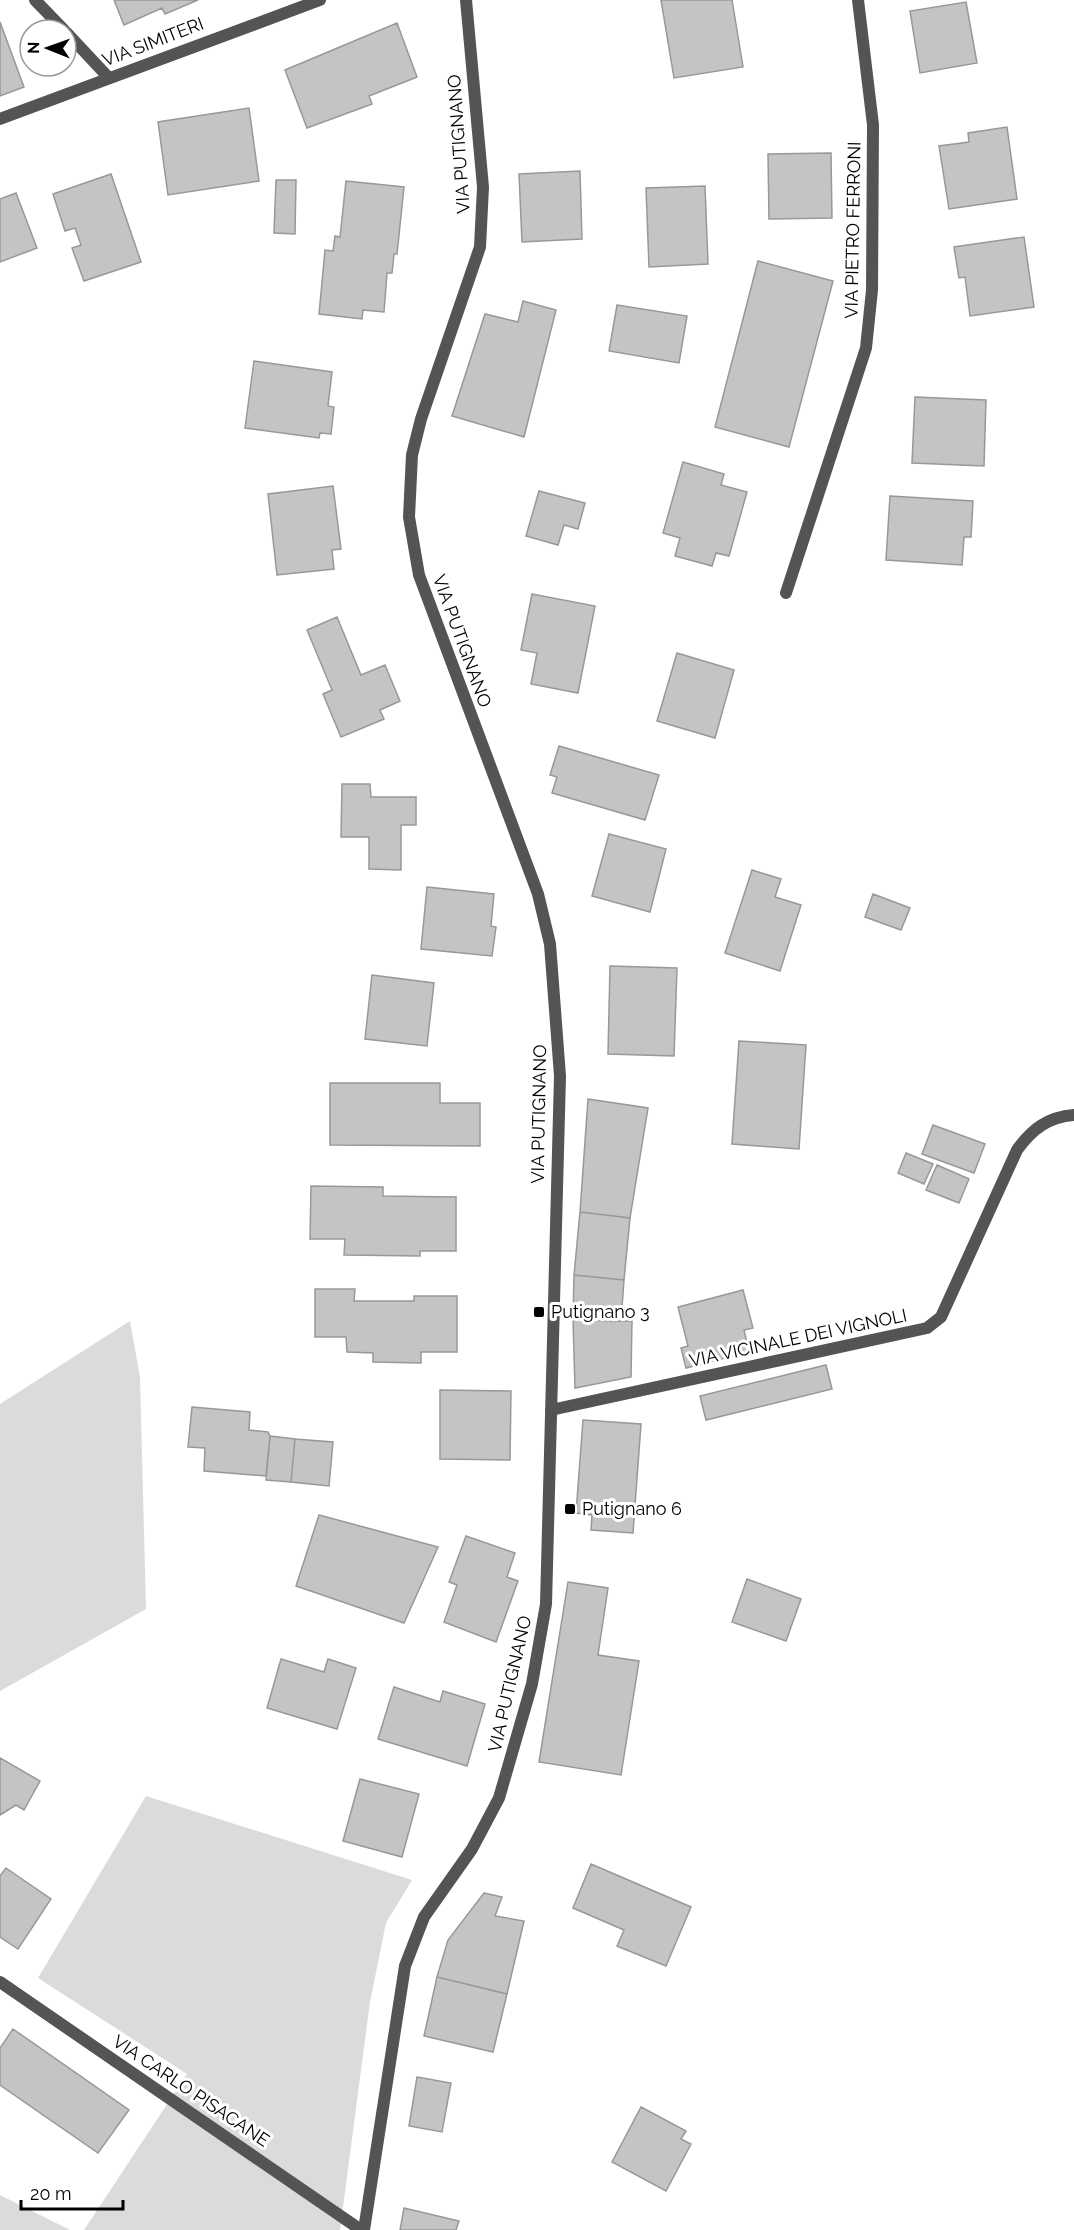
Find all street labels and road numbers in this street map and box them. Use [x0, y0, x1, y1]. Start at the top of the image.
street label: VIA SIMITERI [99, 13, 206, 70]
street label: VIA PUTIGNANO [443, 74, 474, 214]
street label: VIA PIETRO FERRONI [840, 141, 865, 319]
street label: VIA PUTIGNANO [429, 572, 496, 710]
street label: VIA PUTIGNANO [527, 1044, 550, 1184]
street label: VIA VICINALE DEI VIGNOLI [687, 1304, 909, 1371]
street label: VIA PUTIGNANO [484, 1614, 535, 1754]
street label: VIA CARLO PISACANE [109, 2030, 274, 2151]

